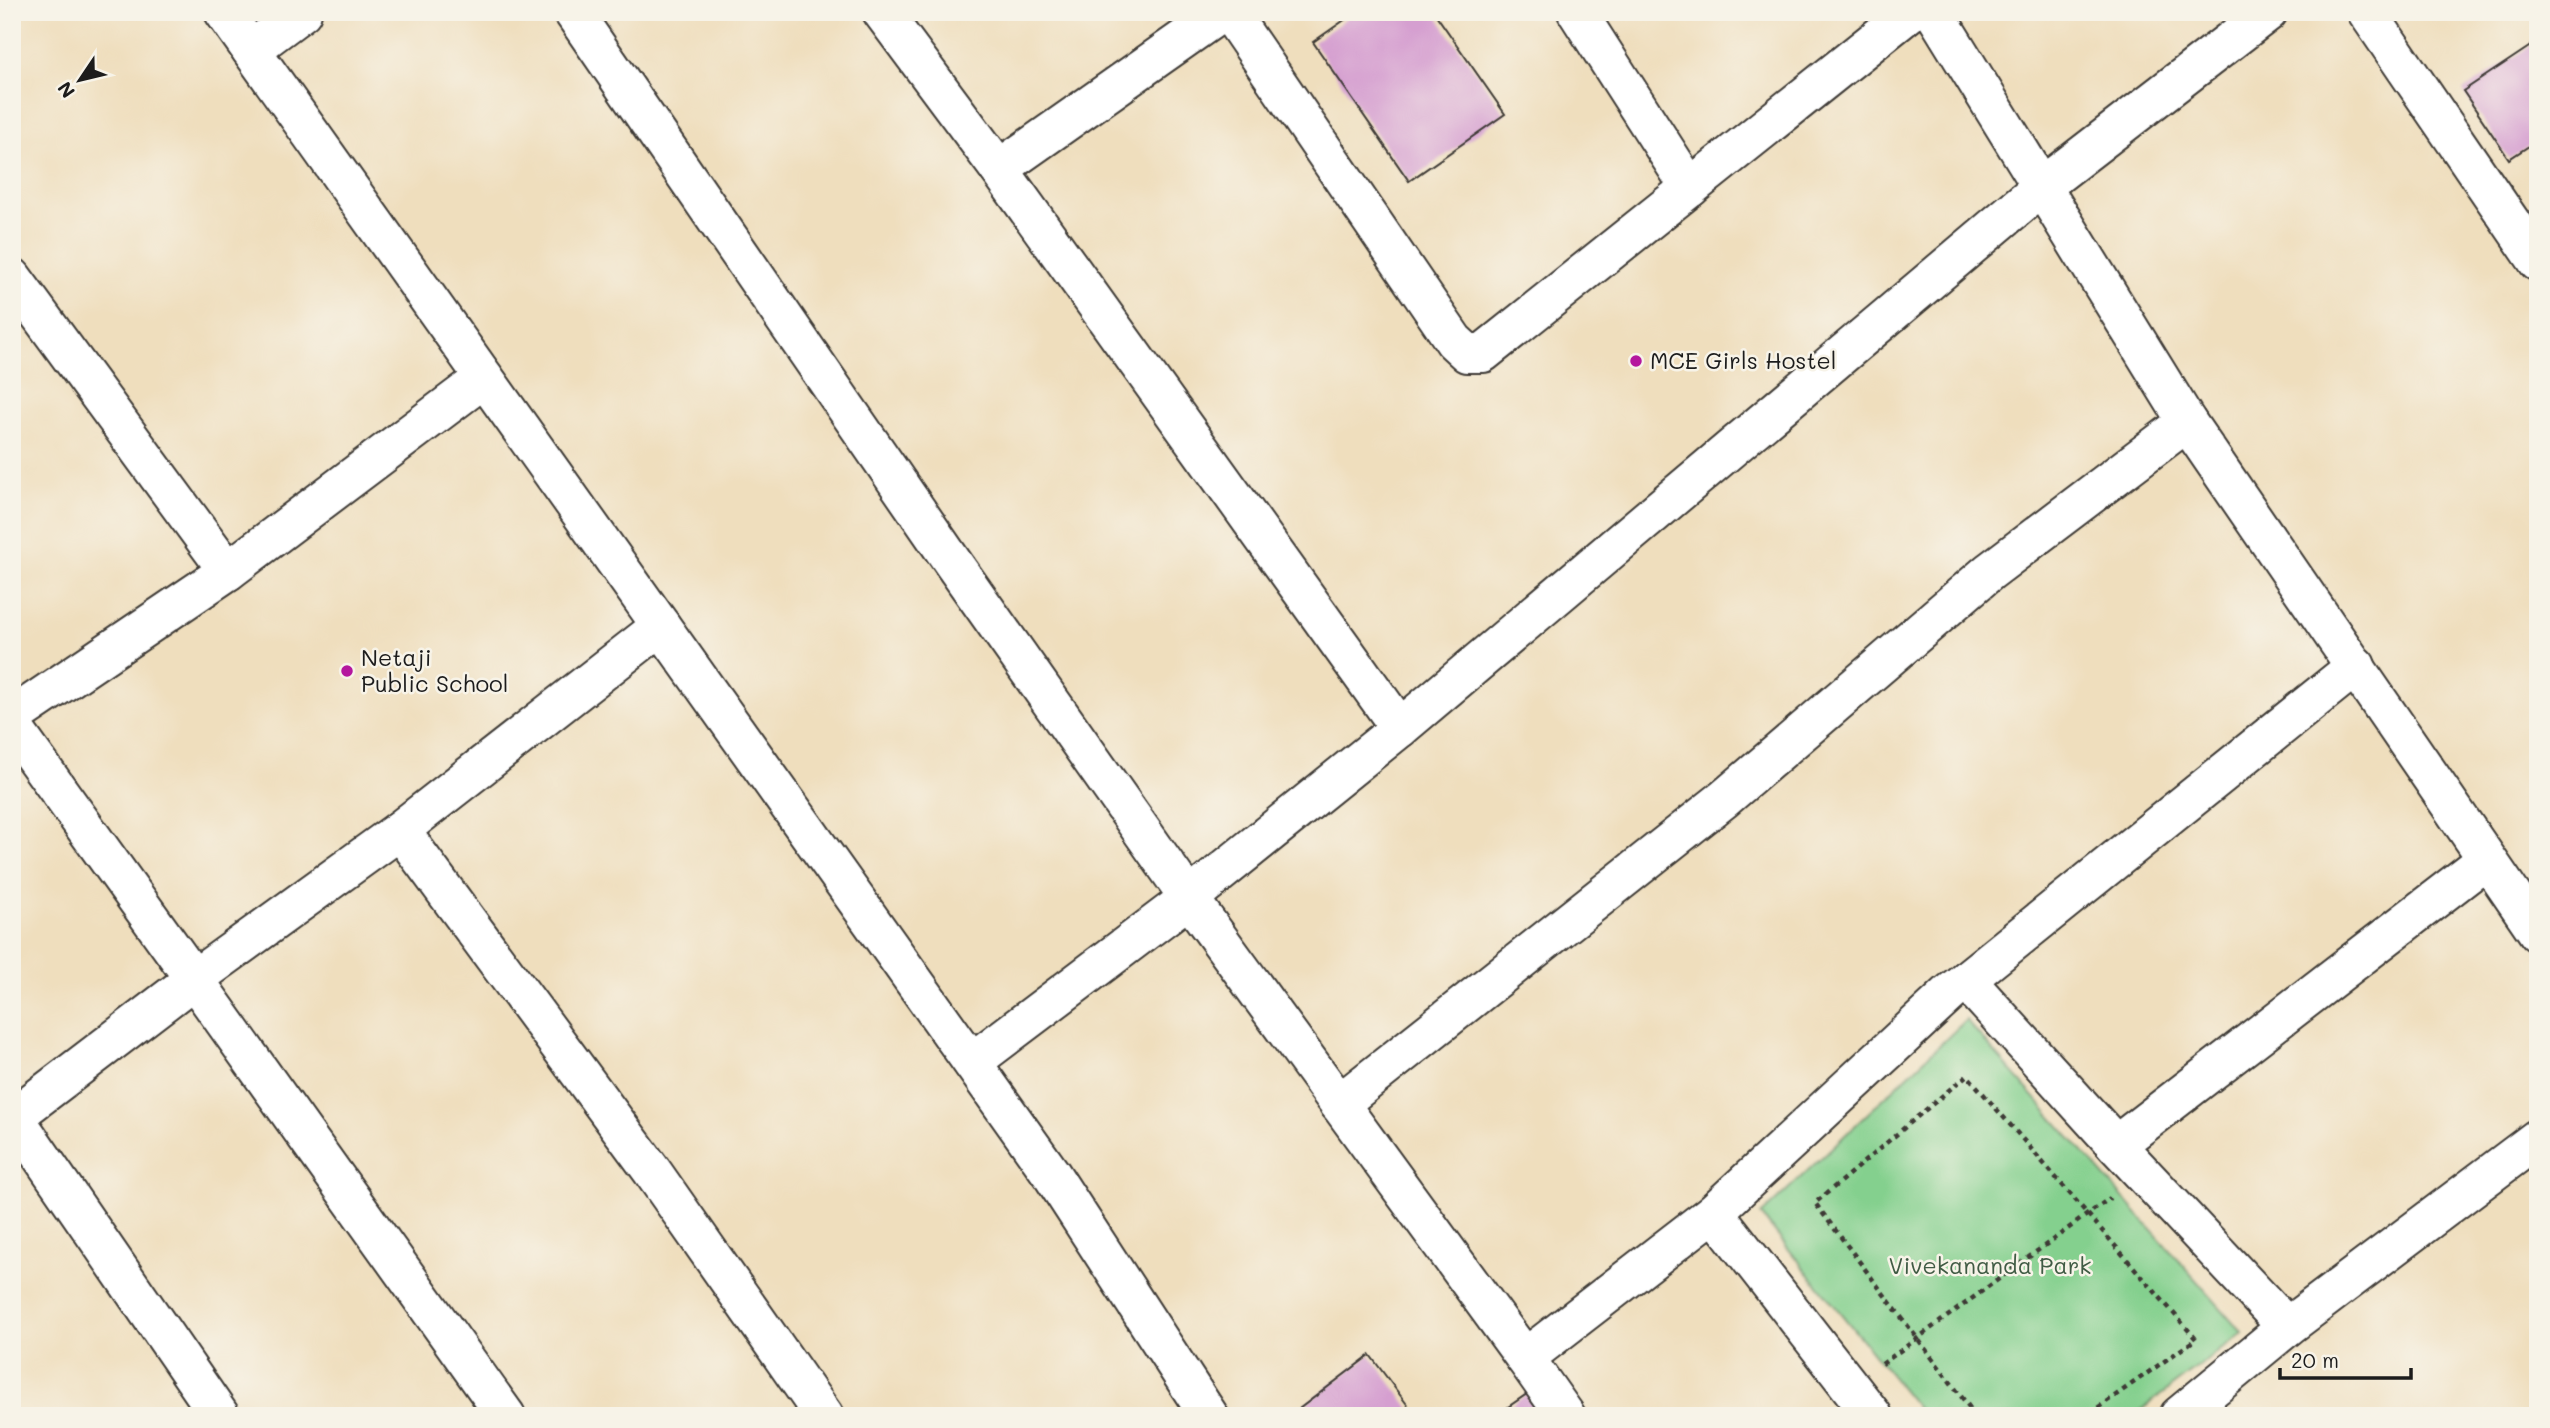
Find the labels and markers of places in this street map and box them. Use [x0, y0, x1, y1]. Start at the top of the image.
place label: MCE Girls Hostel [1650, 345, 1837, 375]
marker: MCE Girls Hostel [1628, 353, 1644, 369]
place label: Netaji Public School [361, 642, 508, 698]
marker: Netaji Public School [339, 663, 355, 679]

